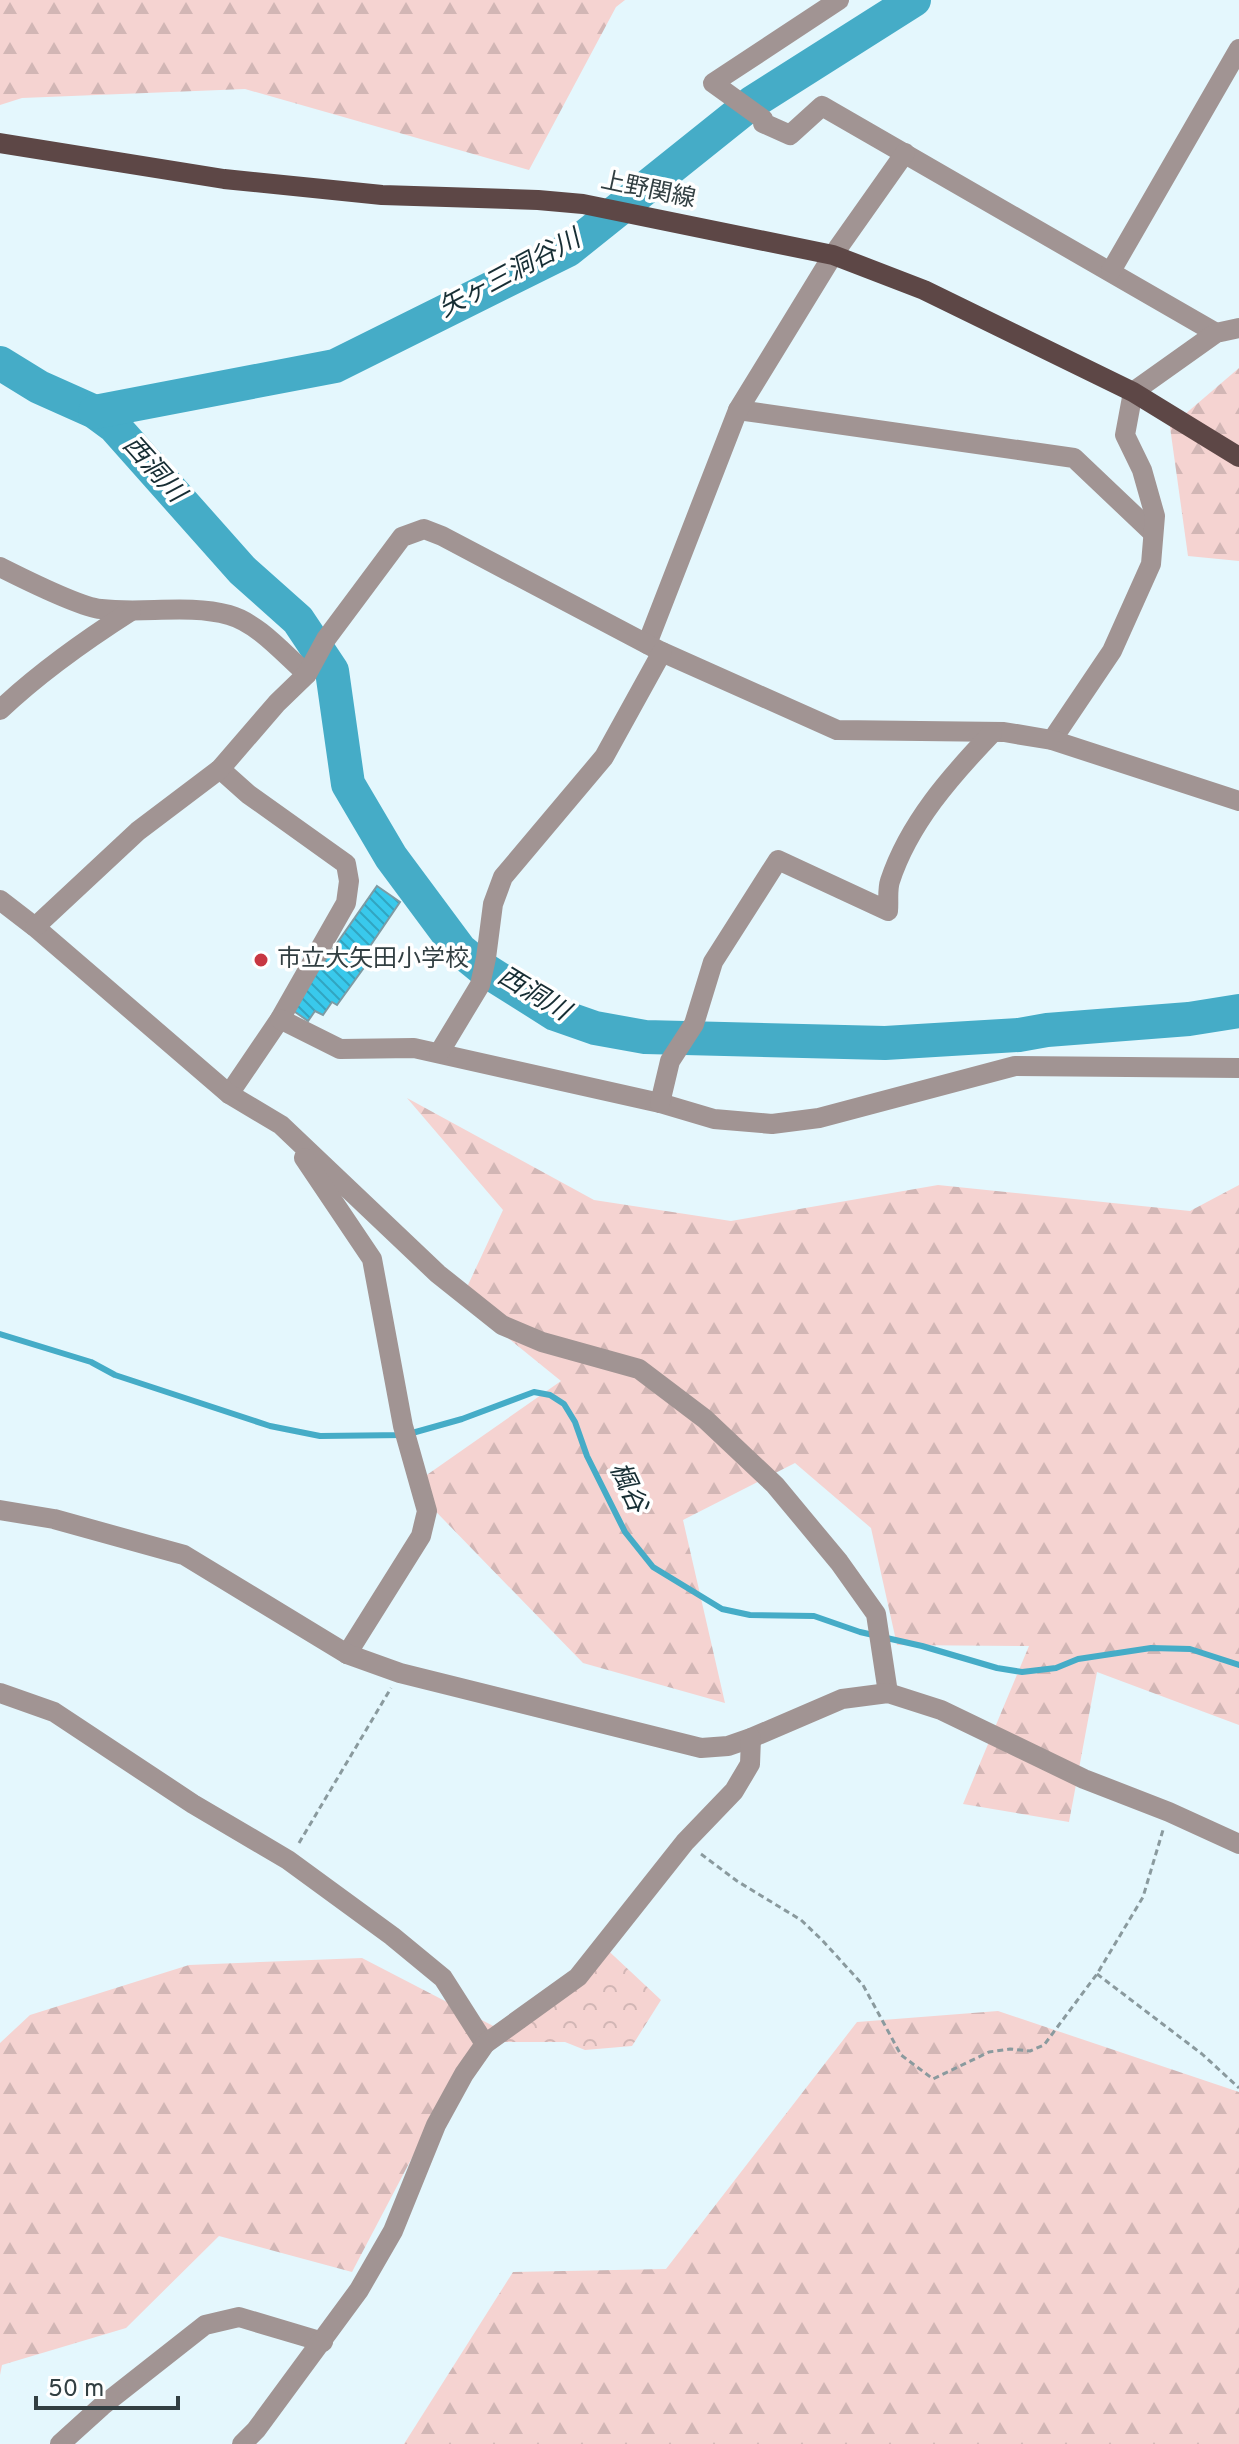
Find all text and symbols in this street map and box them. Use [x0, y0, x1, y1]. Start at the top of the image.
street label: 上野関線 [598, 166, 698, 216]
water label: 矢ヶ三洞谷川 [433, 222, 589, 326]
water label: 西洞川 [115, 430, 193, 512]
place label: 市立大矢田小学校 [277, 945, 469, 975]
marker: 市立大矢田小学校 [252, 951, 270, 969]
water label: 西洞川 [491, 961, 577, 1031]
water label: 楓谷 [601, 1457, 654, 1520]
scale bar [36, 2360, 178, 2410]
text: 50 m [48, 2375, 104, 2405]

